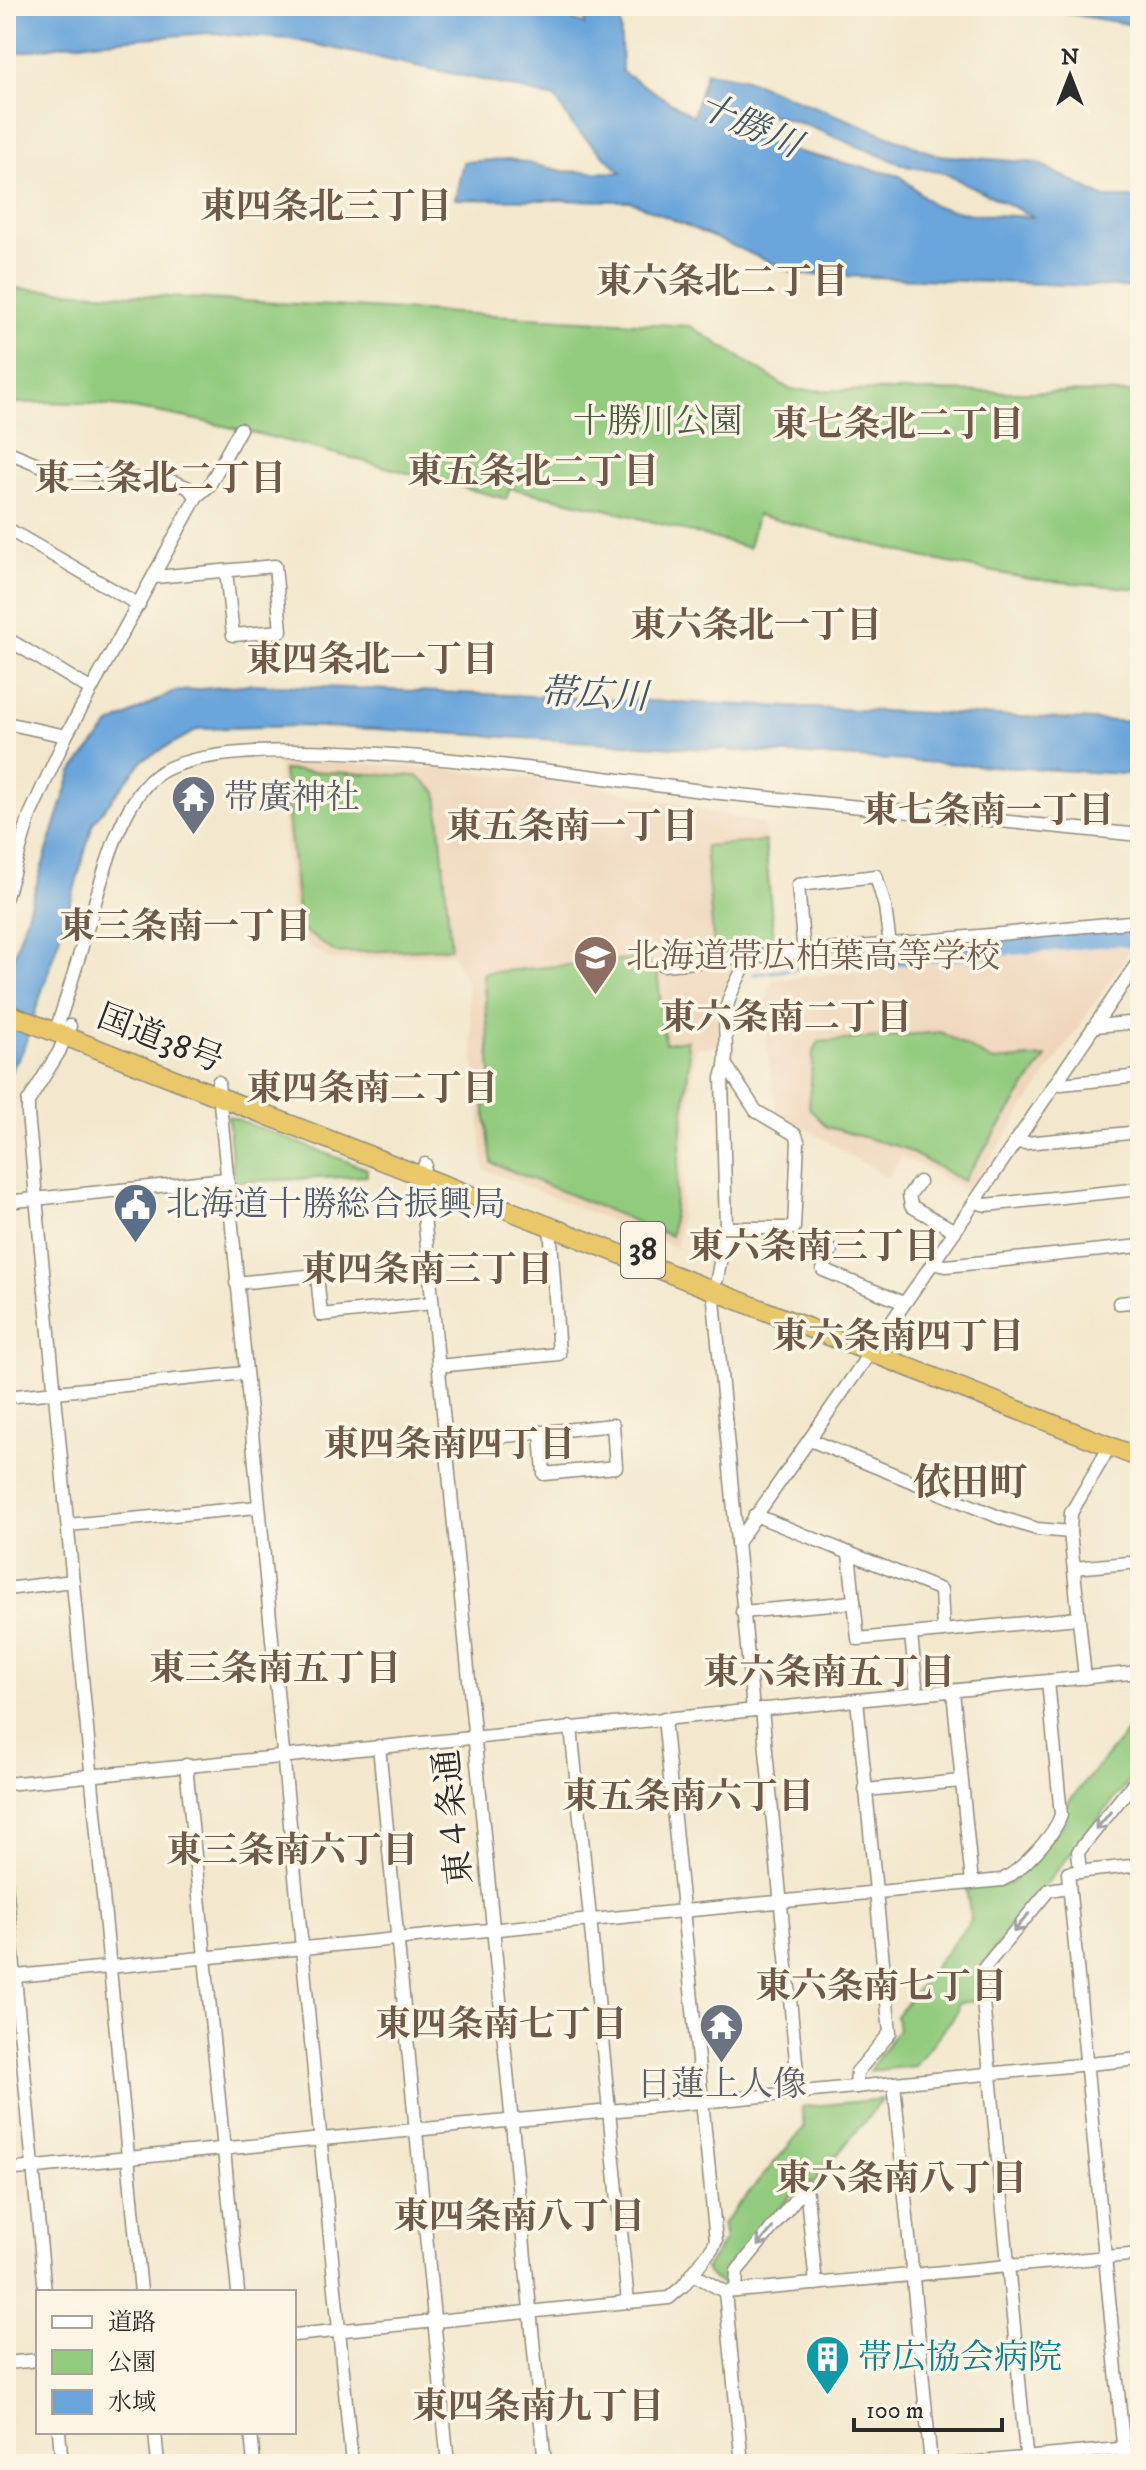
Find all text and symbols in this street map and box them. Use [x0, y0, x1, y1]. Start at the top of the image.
north arrow [1030, 36, 1110, 116]
text: N [1061, 44, 1079, 71]
water label: 十勝川 [691, 83, 811, 170]
district label: 東四条北三丁目 [200, 185, 452, 230]
district label: 東六条北二丁目 [596, 260, 848, 305]
park label: 十勝川公園 [573, 401, 743, 443]
district label: 東七条北二丁目 [772, 403, 1024, 448]
district label: 東五条北二丁目 [407, 450, 659, 495]
district label: 東三条北二丁目 [34, 457, 286, 502]
district label: 東六条北一丁目 [630, 604, 882, 649]
district label: 東四条北一丁目 [246, 638, 498, 683]
water label: 帯広川 [539, 670, 653, 721]
temple icon: 帯廣神社 [169, 774, 217, 837]
place label: 帯廣神社 [224, 777, 360, 819]
district label: 東七条南一丁目 [862, 789, 1114, 834]
district label: 東五条南一丁目 [446, 805, 698, 850]
district label: 東三条南一丁目 [59, 905, 311, 950]
school or university icon: 北海道帯広柏葉高等学校 [571, 933, 619, 996]
place label: 北海道帯広柏葉高等学校 [626, 936, 1000, 978]
street label: 国道38号 [91, 996, 229, 1082]
district label: 東六条南二丁目 [660, 996, 912, 1041]
district label: 東四条南二丁目 [246, 1067, 498, 1112]
public building icon: 北海道十勝総合振興局 [111, 1181, 159, 1244]
place label: 北海道十勝総合振興局 [166, 1184, 506, 1226]
road number: 38 [621, 1222, 665, 1278]
district label: 東六条南三丁目 [688, 1225, 940, 1270]
district label: 東四条南三丁目 [301, 1248, 553, 1293]
district label: 東六条南四丁目 [772, 1315, 1024, 1360]
district label: 東四条南四丁目 [323, 1423, 575, 1468]
district label: 依田町 [913, 1460, 1027, 1508]
district label: 東三条南五丁目 [149, 1647, 401, 1692]
district label: 東六条南五丁目 [703, 1651, 955, 1696]
street label: 東４条通 [426, 1747, 482, 1887]
district label: 東五条南六丁目 [562, 1775, 814, 1820]
one-way arrow [1094, 1810, 1111, 1831]
district label: 東三条南六丁目 [166, 1829, 418, 1874]
one-way arrow [1012, 1912, 1030, 1932]
district label: 東六条南七丁目 [755, 1965, 1007, 2010]
temple icon: 日蓮上人像 [698, 2001, 746, 2064]
district label: 東四条南七丁目 [375, 2003, 627, 2048]
place label: 日蓮上人像 [637, 2064, 807, 2106]
district label: 東六条南八丁目 [775, 2157, 1027, 2202]
district label: 東四条南八丁目 [393, 2195, 645, 2240]
one-way arrow [756, 2226, 774, 2246]
legend [36, 2290, 296, 2434]
text: 道路 [108, 2308, 156, 2338]
building icon: 帯広協会病院 [803, 2334, 851, 2397]
place label: 帯広協会病院 [858, 2337, 1062, 2379]
text: 公園 [108, 2348, 156, 2378]
scale bar [854, 2382, 1002, 2432]
district label: 東四条南九丁目 [412, 2385, 664, 2430]
text: 水域 [108, 2388, 156, 2418]
text: 100 m [866, 2396, 924, 2426]

